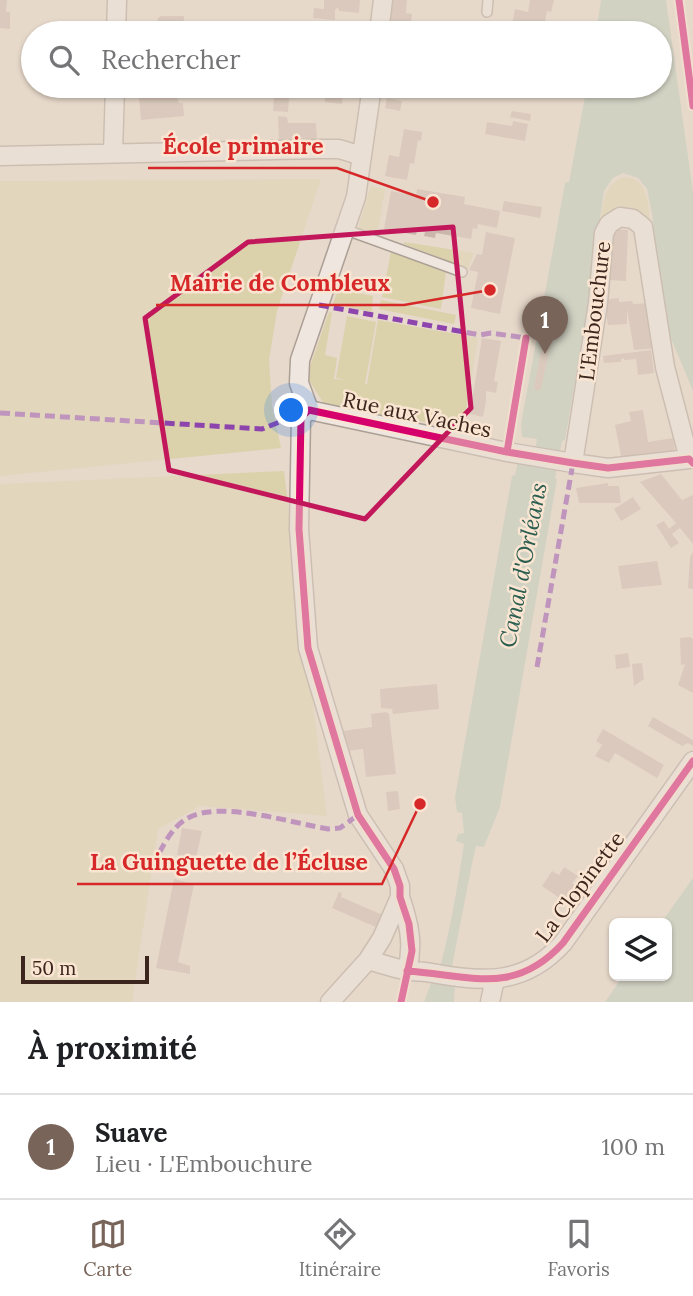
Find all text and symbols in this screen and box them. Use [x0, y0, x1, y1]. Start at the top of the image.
search box [21, 21, 672, 98]
icon: search [45, 41, 83, 79]
text: Rechercher [101, 43, 240, 76]
callout: École primaire [148, 124, 337, 168]
text: École primaire [162, 131, 324, 160]
street label: L'Embouchure [573, 240, 616, 382]
callout: Mairie de Combleux [156, 261, 404, 305]
text: Mairie de Combleux [170, 268, 391, 297]
pin: 1 [522, 296, 568, 354]
street label: Rue aux Vaches [340, 386, 494, 443]
your location [274, 393, 308, 427]
water label: Canal d'Orléans [492, 480, 553, 650]
street label: La Clopinette [529, 826, 630, 947]
callout: La Guinguette de l’Écluse [77, 840, 382, 884]
text: La Guinguette de l’Écluse [90, 847, 368, 876]
map controls [609, 918, 672, 981]
button: layers [609, 918, 672, 981]
scale bar [21, 953, 149, 985]
text: 50 m [32, 956, 76, 980]
text: À proximité [28, 1029, 197, 1067]
text: Suave [95, 1116, 167, 1149]
text: 1 [46, 1132, 56, 1161]
text: 100 m [601, 1132, 665, 1161]
text: Lieu · L'Embouchure [95, 1149, 312, 1178]
tab: Carte [83, 1215, 132, 1281]
tab: Itinéraire [299, 1215, 381, 1281]
tab: Favoris [548, 1215, 610, 1281]

